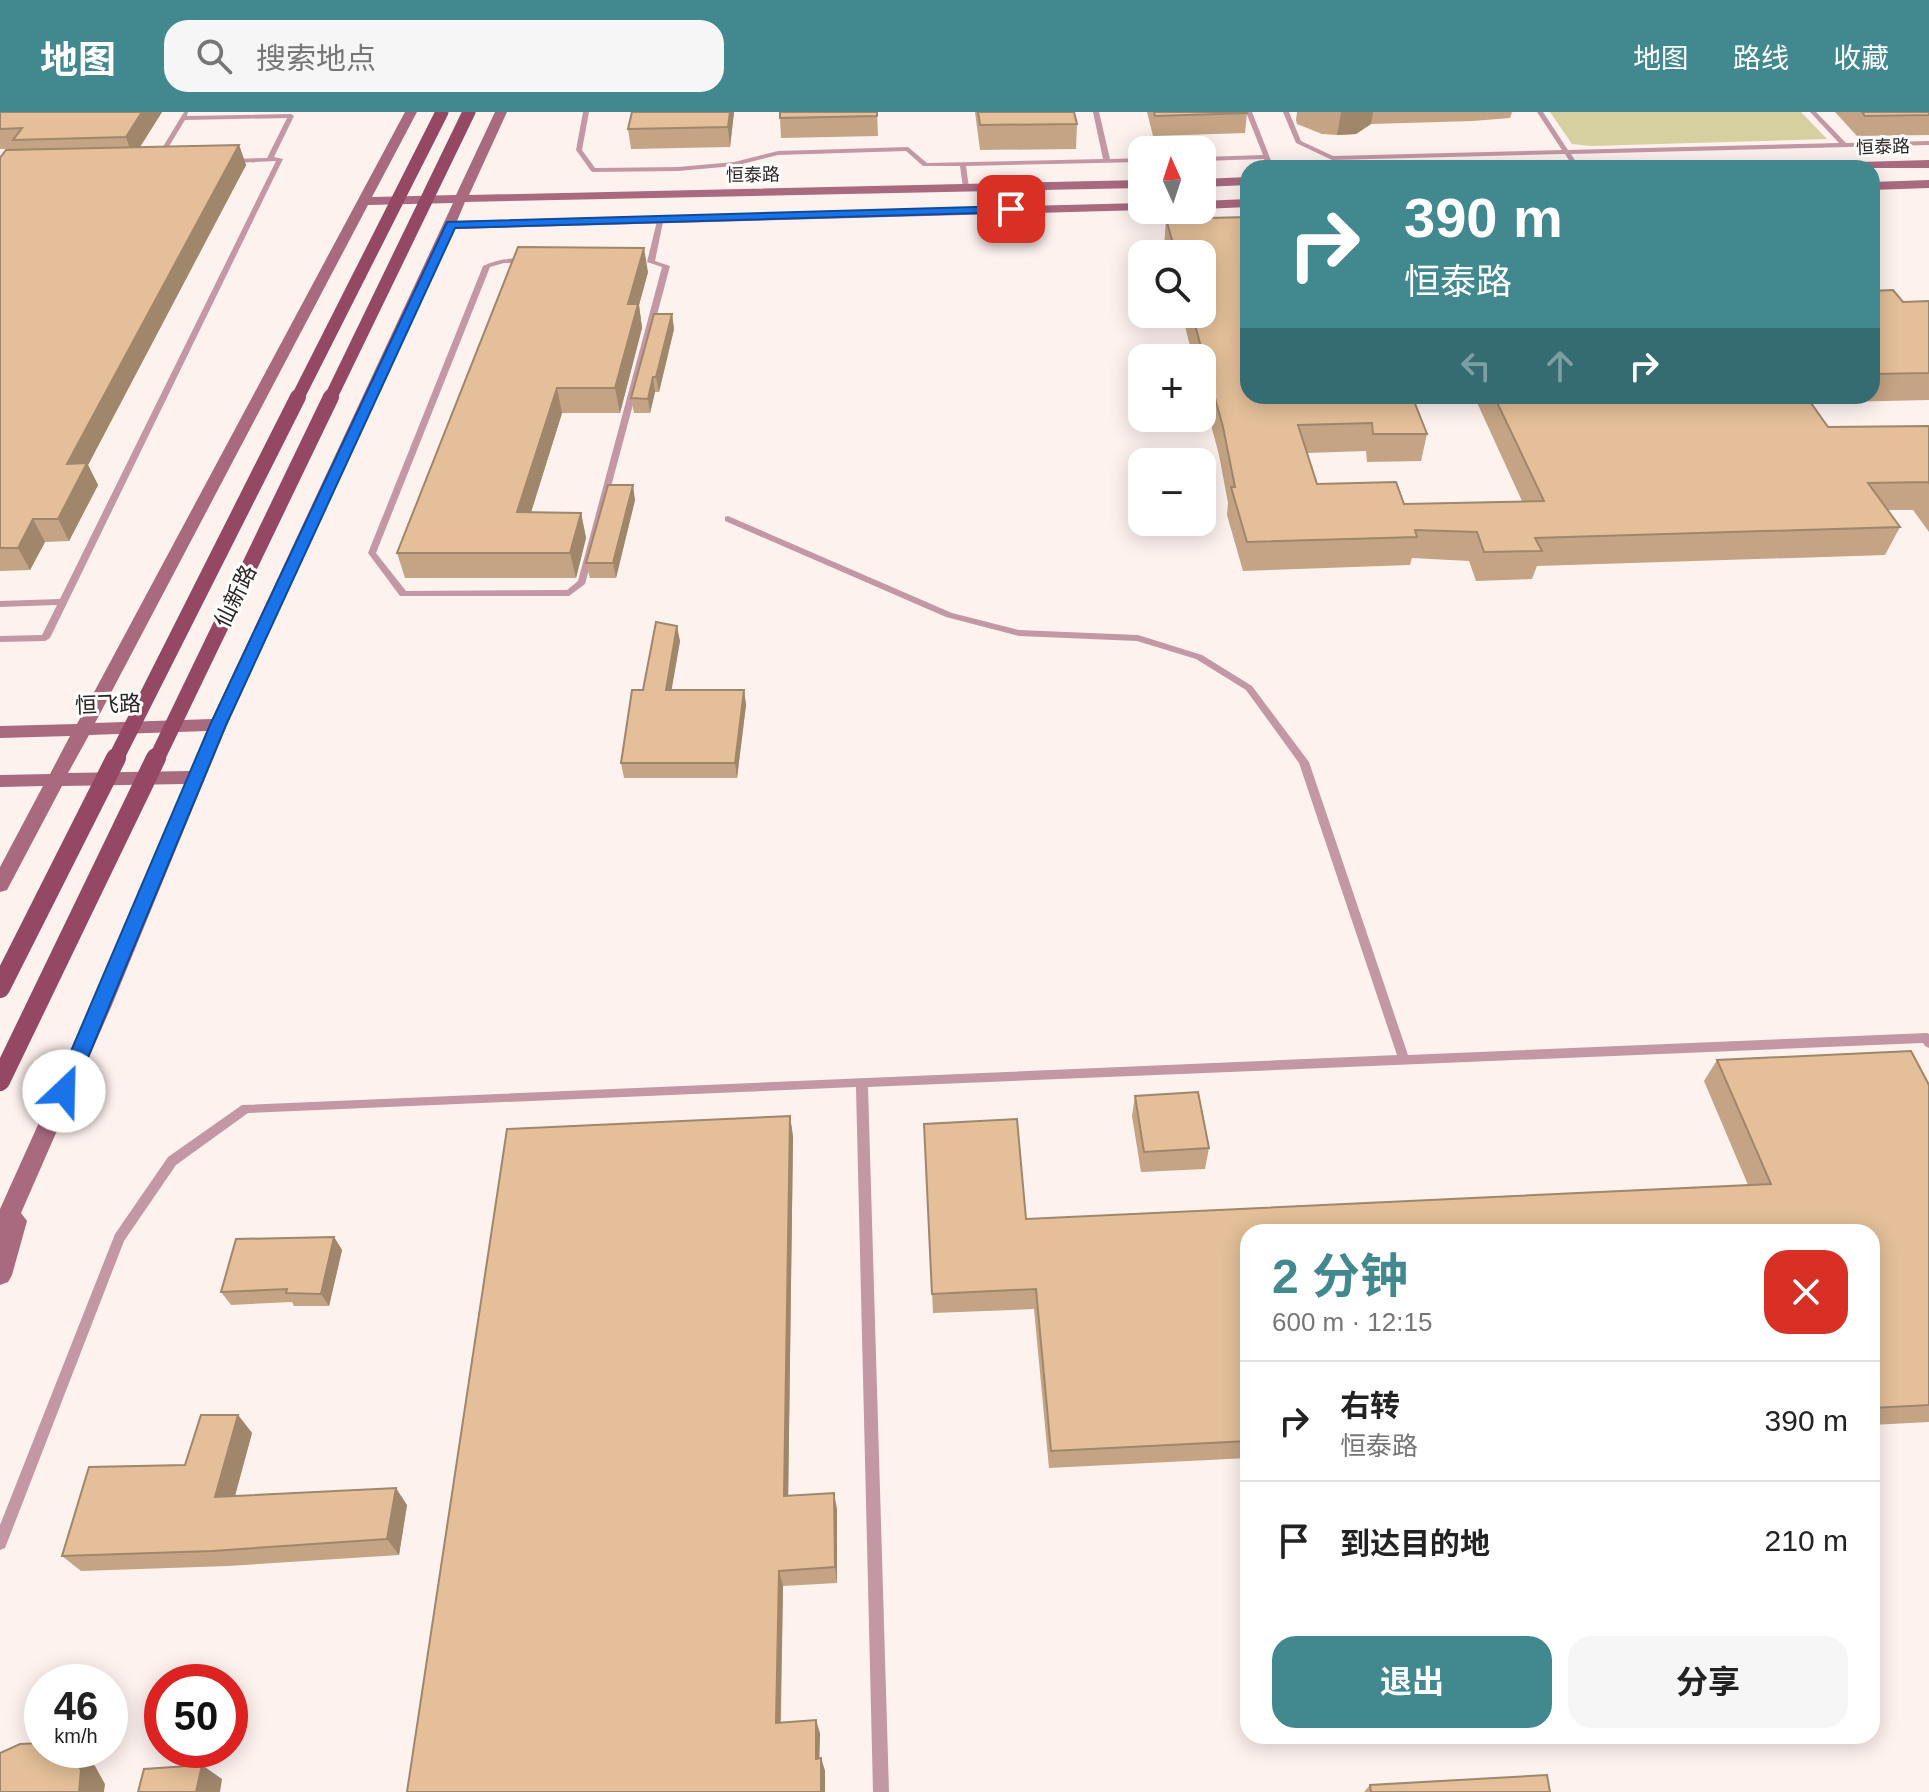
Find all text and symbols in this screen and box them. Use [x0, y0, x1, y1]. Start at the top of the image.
search box [164, 20, 724, 92]
icon: search [192, 34, 236, 78]
text: 地图 [40, 39, 116, 81]
text: 搜索地点 [256, 42, 376, 75]
text: 地图 [1633, 43, 1689, 74]
text: 路线 [1733, 43, 1789, 74]
text: 收藏 [1833, 43, 1889, 74]
north arrow [1128, 136, 1216, 224]
map controls [1128, 136, 1216, 536]
street label: 恒泰路 [1856, 136, 1910, 158]
street label: 恒泰路 [726, 165, 780, 185]
pin [977, 175, 1045, 243]
text: 390 m [1404, 186, 1563, 249]
icon: arrive [989, 187, 1033, 231]
icon: right [1272, 192, 1376, 296]
button: search [1128, 240, 1216, 328]
text: 恒泰路 [1404, 261, 1512, 302]
button: + [1128, 344, 1216, 432]
icon: left [1454, 344, 1498, 388]
icon: ahead [1538, 344, 1582, 388]
icon: right [1622, 344, 1666, 388]
button: − [1128, 448, 1216, 536]
street label: 仙新路 [210, 561, 261, 631]
street label: 恒飞路 [75, 691, 141, 718]
position arrow [22, 1049, 106, 1133]
text: 2 分钟 [1272, 1250, 1408, 1303]
button: close [1764, 1250, 1848, 1334]
text: 600 m · 12:15 [1272, 1307, 1432, 1337]
text: 右转 [1340, 1389, 1400, 1422]
icon: right [1272, 1399, 1316, 1443]
text: 390 m [1765, 1404, 1848, 1437]
text: 恒泰路 [1340, 1431, 1418, 1461]
icon: arrive [1272, 1519, 1316, 1563]
text: 210 m [1765, 1524, 1848, 1557]
text: 到达目的地 [1340, 1527, 1490, 1560]
button: 退出 [1272, 1636, 1552, 1728]
button: 分享 [1568, 1636, 1848, 1728]
speed limit sign: 50 [144, 1664, 248, 1768]
text: 46 [54, 1684, 98, 1728]
text: km/h [54, 1725, 98, 1747]

